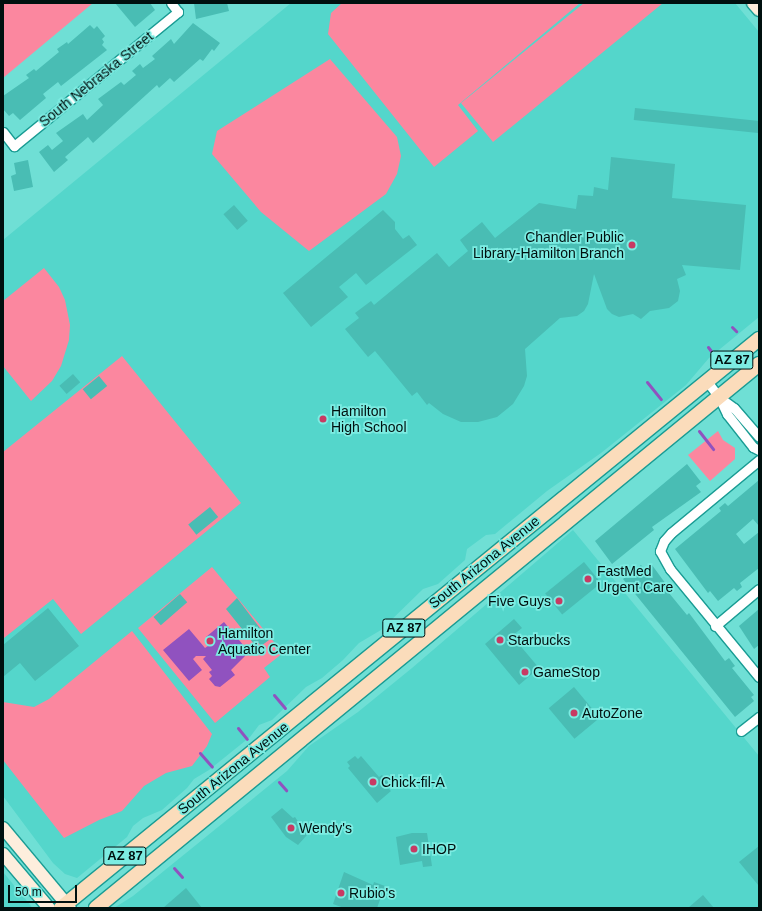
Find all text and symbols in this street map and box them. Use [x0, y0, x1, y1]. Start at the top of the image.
street label: South Nebraska Street [36, 28, 156, 130]
place label: Chandler Public Library-Hamilton Branch [473, 229, 624, 262]
marker: Chandler Public Library-Hamilton Branch [627, 240, 637, 250]
road number: AZ 87 [710, 349, 754, 371]
place label: Hamilton High School [331, 403, 406, 436]
marker: Hamilton High School [318, 414, 328, 424]
street label: South Arizona Avenue [425, 512, 543, 612]
place label: FastMed Urgent Care [597, 563, 673, 596]
marker: FastMed Urgent Care [582, 573, 594, 585]
place label: Five Guys [488, 593, 551, 609]
marker: Five Guys [554, 596, 564, 606]
road number: AZ 87 [382, 617, 426, 639]
place label: Hamilton Aquatic Center [218, 625, 311, 658]
place label: Starbucks [508, 632, 570, 648]
marker: Starbucks [495, 635, 505, 645]
marker: Hamilton Aquatic Center [205, 636, 215, 646]
place label: GameStop [533, 664, 600, 680]
marker: GameStop [520, 667, 530, 677]
place label: AutoZone [582, 705, 643, 721]
marker: AutoZone [569, 708, 579, 718]
street label: South Arizona Avenue [174, 718, 292, 818]
place label: Chick-fil-A [381, 774, 445, 790]
marker: Chick-fil-A [368, 777, 378, 787]
place label: Wendy's [299, 820, 352, 836]
marker: Wendy's [286, 823, 296, 833]
place label: IHOP [422, 841, 456, 857]
marker: IHOP [409, 844, 419, 854]
road number: AZ 87 [103, 845, 147, 867]
scale bar [10, 877, 79, 903]
text: 50 m [15, 885, 42, 899]
place label: Rubio's [349, 885, 395, 901]
marker: Rubio's [336, 888, 346, 898]

